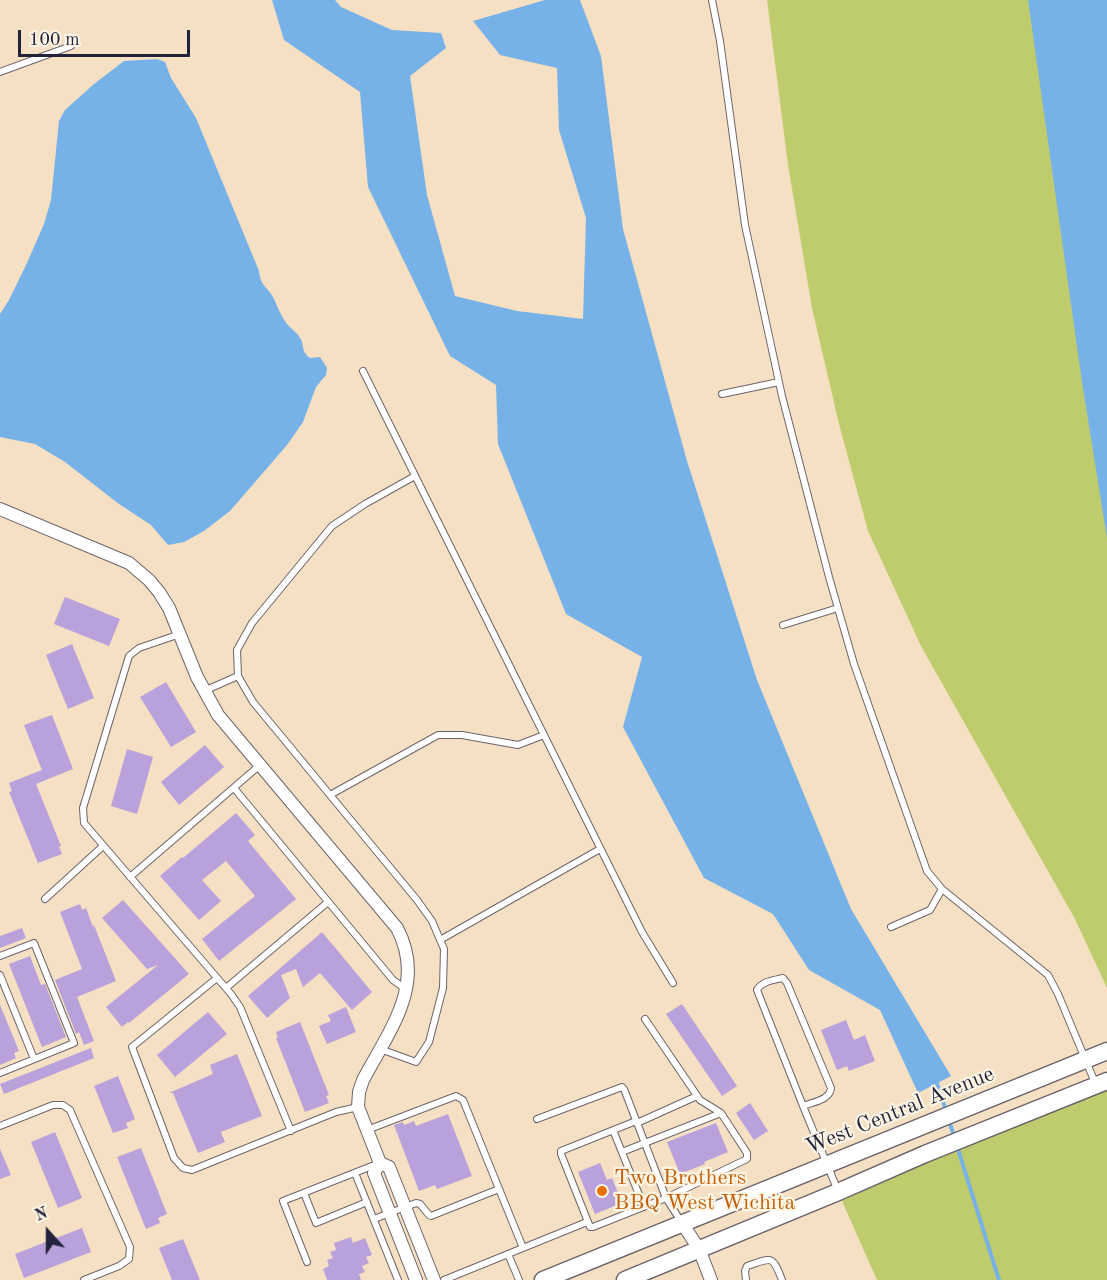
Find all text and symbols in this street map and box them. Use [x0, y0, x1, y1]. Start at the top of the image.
scale bar [21, 18, 194, 56]
text: 100 m [29, 31, 80, 49]
street label: West Central Avenue [802, 1061, 998, 1161]
place label: Two Brothers BBQ West Wichita [614, 1165, 795, 1216]
marker: Two Brothers BBQ West Wichita [595, 1184, 609, 1198]
north arrow [18, 1202, 78, 1262]
text: N [33, 1206, 50, 1225]

